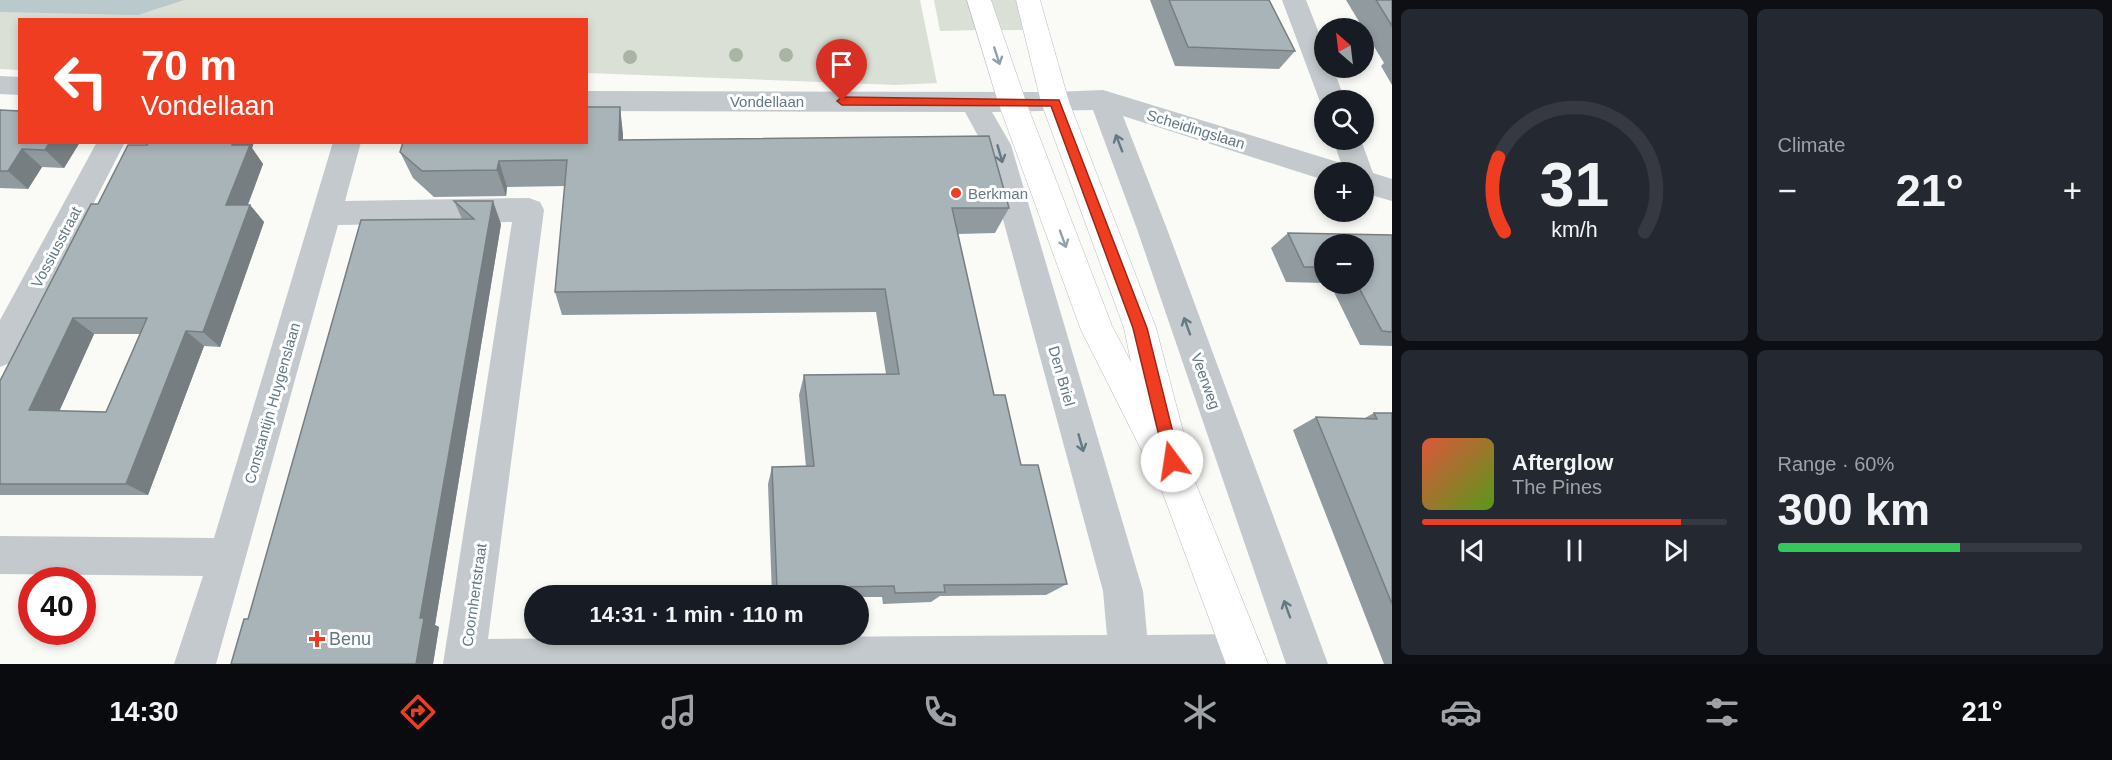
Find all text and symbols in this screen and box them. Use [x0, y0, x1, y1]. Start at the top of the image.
north arrow [1314, 18, 1374, 78]
map controls [1314, 18, 1374, 294]
pin [816, 39, 867, 101]
icon: left [42, 42, 120, 120]
text: 70 m [141, 42, 237, 89]
one-way arrow [992, 46, 1003, 65]
icon: arrive [825, 48, 858, 81]
button: search [1314, 90, 1374, 150]
text: Vondellaan [141, 91, 275, 121]
street label: Vondellaan [730, 93, 804, 110]
street label: Scheidingslaan [1145, 106, 1247, 152]
one-way arrow [1113, 134, 1124, 153]
text: Climate [1778, 134, 1845, 156]
one-way arrow [995, 144, 1006, 163]
text: 31 [1540, 150, 1609, 219]
button: + [1314, 162, 1374, 222]
text: 21° [1896, 165, 1964, 216]
text: − [1778, 172, 1797, 209]
text: + [2063, 172, 2082, 209]
place label: Berkman [968, 185, 1028, 202]
marker: Berkman [949, 186, 963, 200]
street label: Vossiusstraat [28, 203, 85, 290]
text: km/h [1551, 218, 1597, 242]
one-way arrow [1058, 229, 1069, 248]
button: − [1314, 234, 1374, 294]
one-way arrow [1180, 317, 1191, 336]
street label: Constantijn Huygenslaan [241, 320, 303, 486]
street label: Den Briel [1045, 344, 1079, 408]
street label: Veerweg [1188, 351, 1224, 411]
position arrow [1140, 429, 1204, 493]
one-way arrow [1076, 433, 1087, 452]
text: Afterglow [1512, 450, 1613, 475]
text: Range · 60% [1778, 453, 1894, 475]
text: The Pines [1512, 476, 1602, 498]
text: 300 km [1778, 484, 1930, 535]
icon: previous [1456, 534, 1489, 567]
icon: pause [1558, 534, 1591, 567]
icon: next [1659, 534, 1692, 567]
street label: Coornhertstraat [458, 541, 490, 648]
speed limit sign: 40 [18, 567, 96, 645]
one-way arrow [1281, 600, 1292, 619]
text: 14:31 · 1 min · 110 m [590, 602, 804, 627]
place label: Benu [329, 629, 371, 649]
marker: Benu [310, 632, 324, 646]
icon: directions [397, 691, 439, 733]
icon: music [658, 691, 700, 733]
icon: phone [919, 691, 961, 733]
icon: climate [1179, 691, 1221, 733]
icon: car [1440, 691, 1482, 733]
icon: filters [1701, 691, 1743, 733]
text: 14:30 [109, 697, 178, 727]
text: 21° [1962, 697, 2003, 727]

